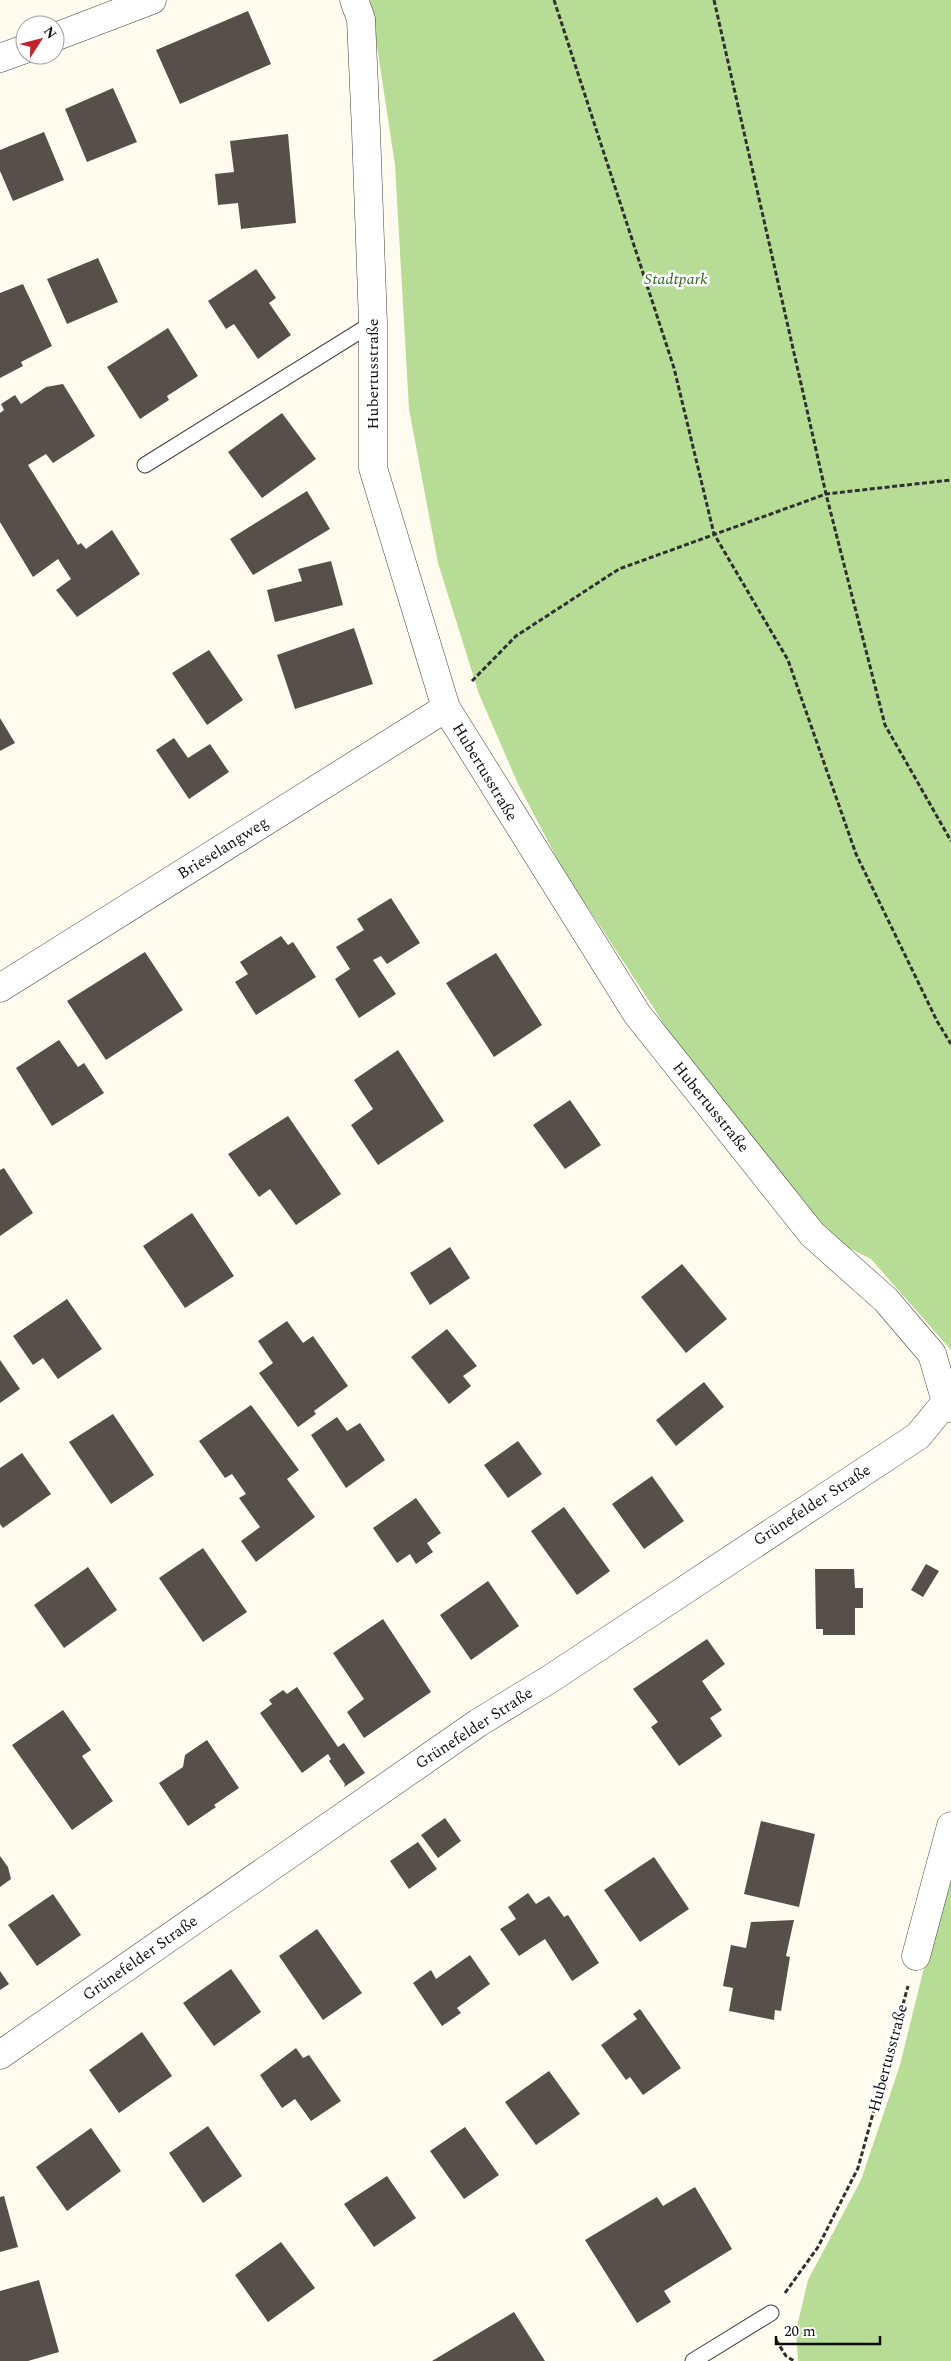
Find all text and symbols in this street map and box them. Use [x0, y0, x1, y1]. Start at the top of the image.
north arrow [15, 15, 65, 65]
text: N [38, 22, 62, 43]
park label: Stadtpark [644, 267, 708, 291]
street label: Hubertusstraße [361, 319, 385, 429]
street label: Hubertusstraße [446, 718, 524, 826]
street label: Brieselangweg [173, 810, 273, 886]
street label: Hubertusstraße [667, 1056, 755, 1158]
street label: Grünefelder Straße [749, 1458, 875, 1552]
street label: Grünefelder Straße [411, 1681, 537, 1775]
street label: Grünefelder Straße [77, 1909, 203, 2007]
street label: Hubertusstraße [862, 2001, 914, 2115]
scale bar [776, 2314, 880, 2346]
text: 20 m [784, 2320, 816, 2343]

